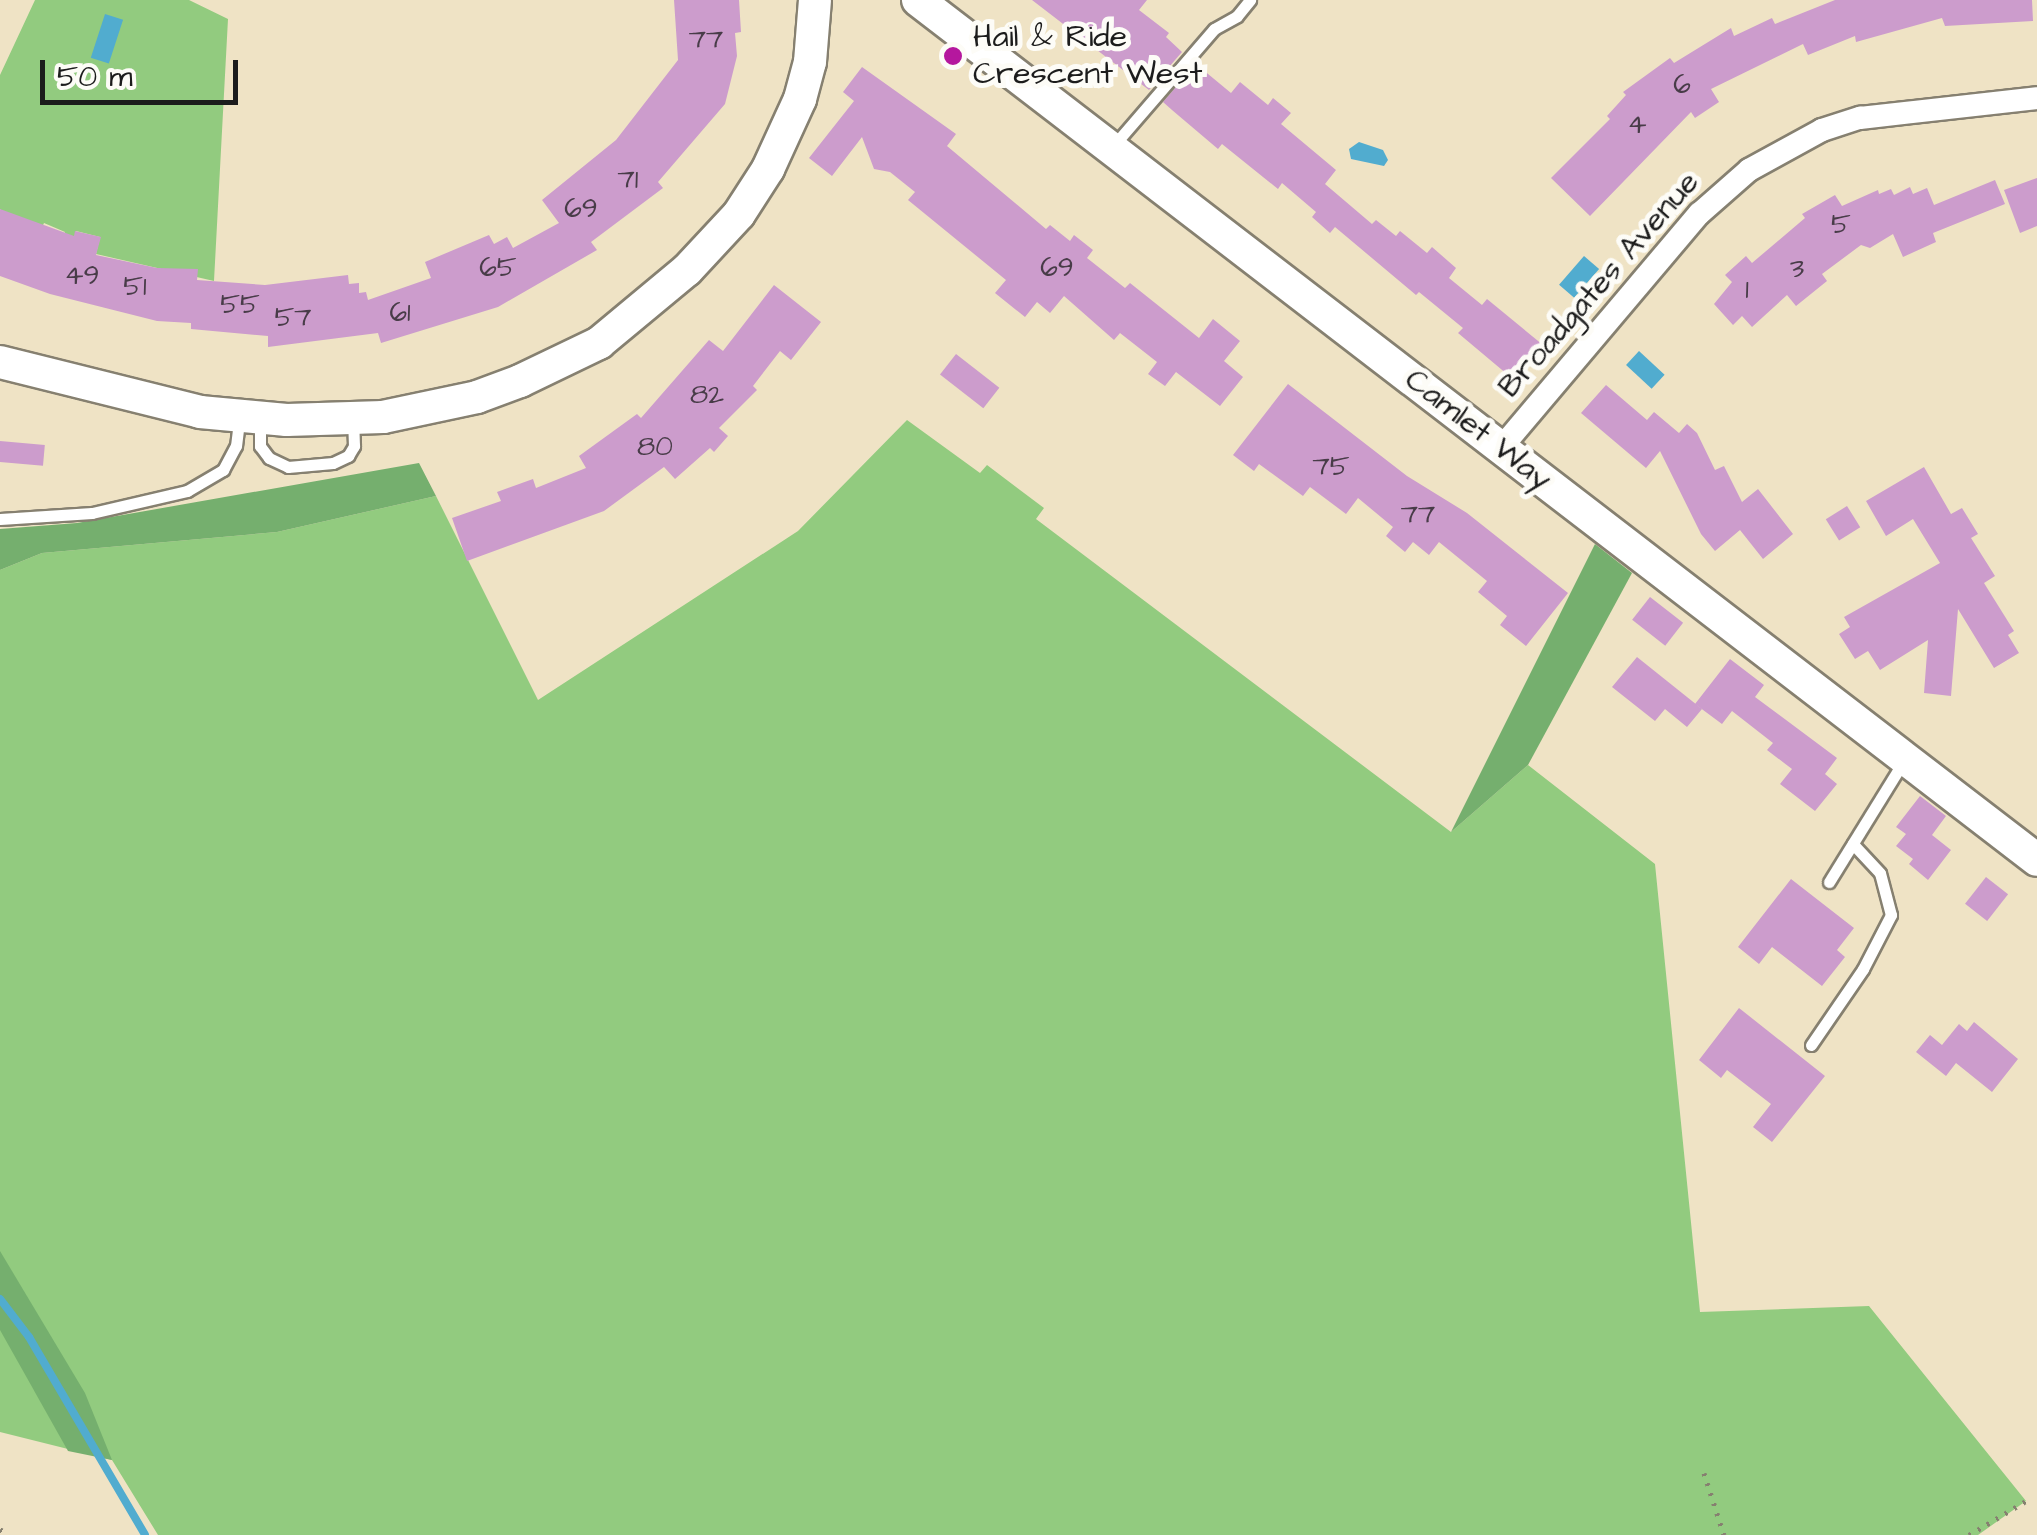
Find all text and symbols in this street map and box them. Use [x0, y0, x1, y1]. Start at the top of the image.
place label: Hail & Ride Crescent West [973, 19, 1202, 94]
house number: 77 [689, 23, 723, 57]
scale bar [45, 40, 242, 102]
marker: Hail & Ride Crescent West [942, 45, 964, 67]
text: 50 m [57, 56, 133, 98]
house number: 6 [1673, 68, 1691, 102]
house number: 4 [1627, 108, 1647, 142]
house number: 71 [618, 163, 638, 197]
street label: Broadgates Avenue [1490, 164, 1708, 406]
house number: 69 [564, 192, 598, 226]
house number: 5 [1831, 208, 1851, 242]
house number: 65 [479, 251, 517, 285]
house number: 69 [1040, 251, 1074, 285]
house number: 3 [1790, 252, 1804, 286]
house number: 49 [64, 259, 100, 293]
house number: 51 [123, 270, 147, 304]
house number: 1 [1745, 273, 1749, 307]
house number: 55 [220, 288, 260, 322]
house number: 61 [389, 296, 411, 330]
house number: 57 [274, 301, 312, 335]
street label: Camlet Way [1397, 361, 1559, 499]
house number: 82 [690, 378, 724, 412]
house number: 80 [637, 430, 673, 464]
house number: 75 [1312, 450, 1350, 484]
house number: 77 [1401, 498, 1435, 532]

